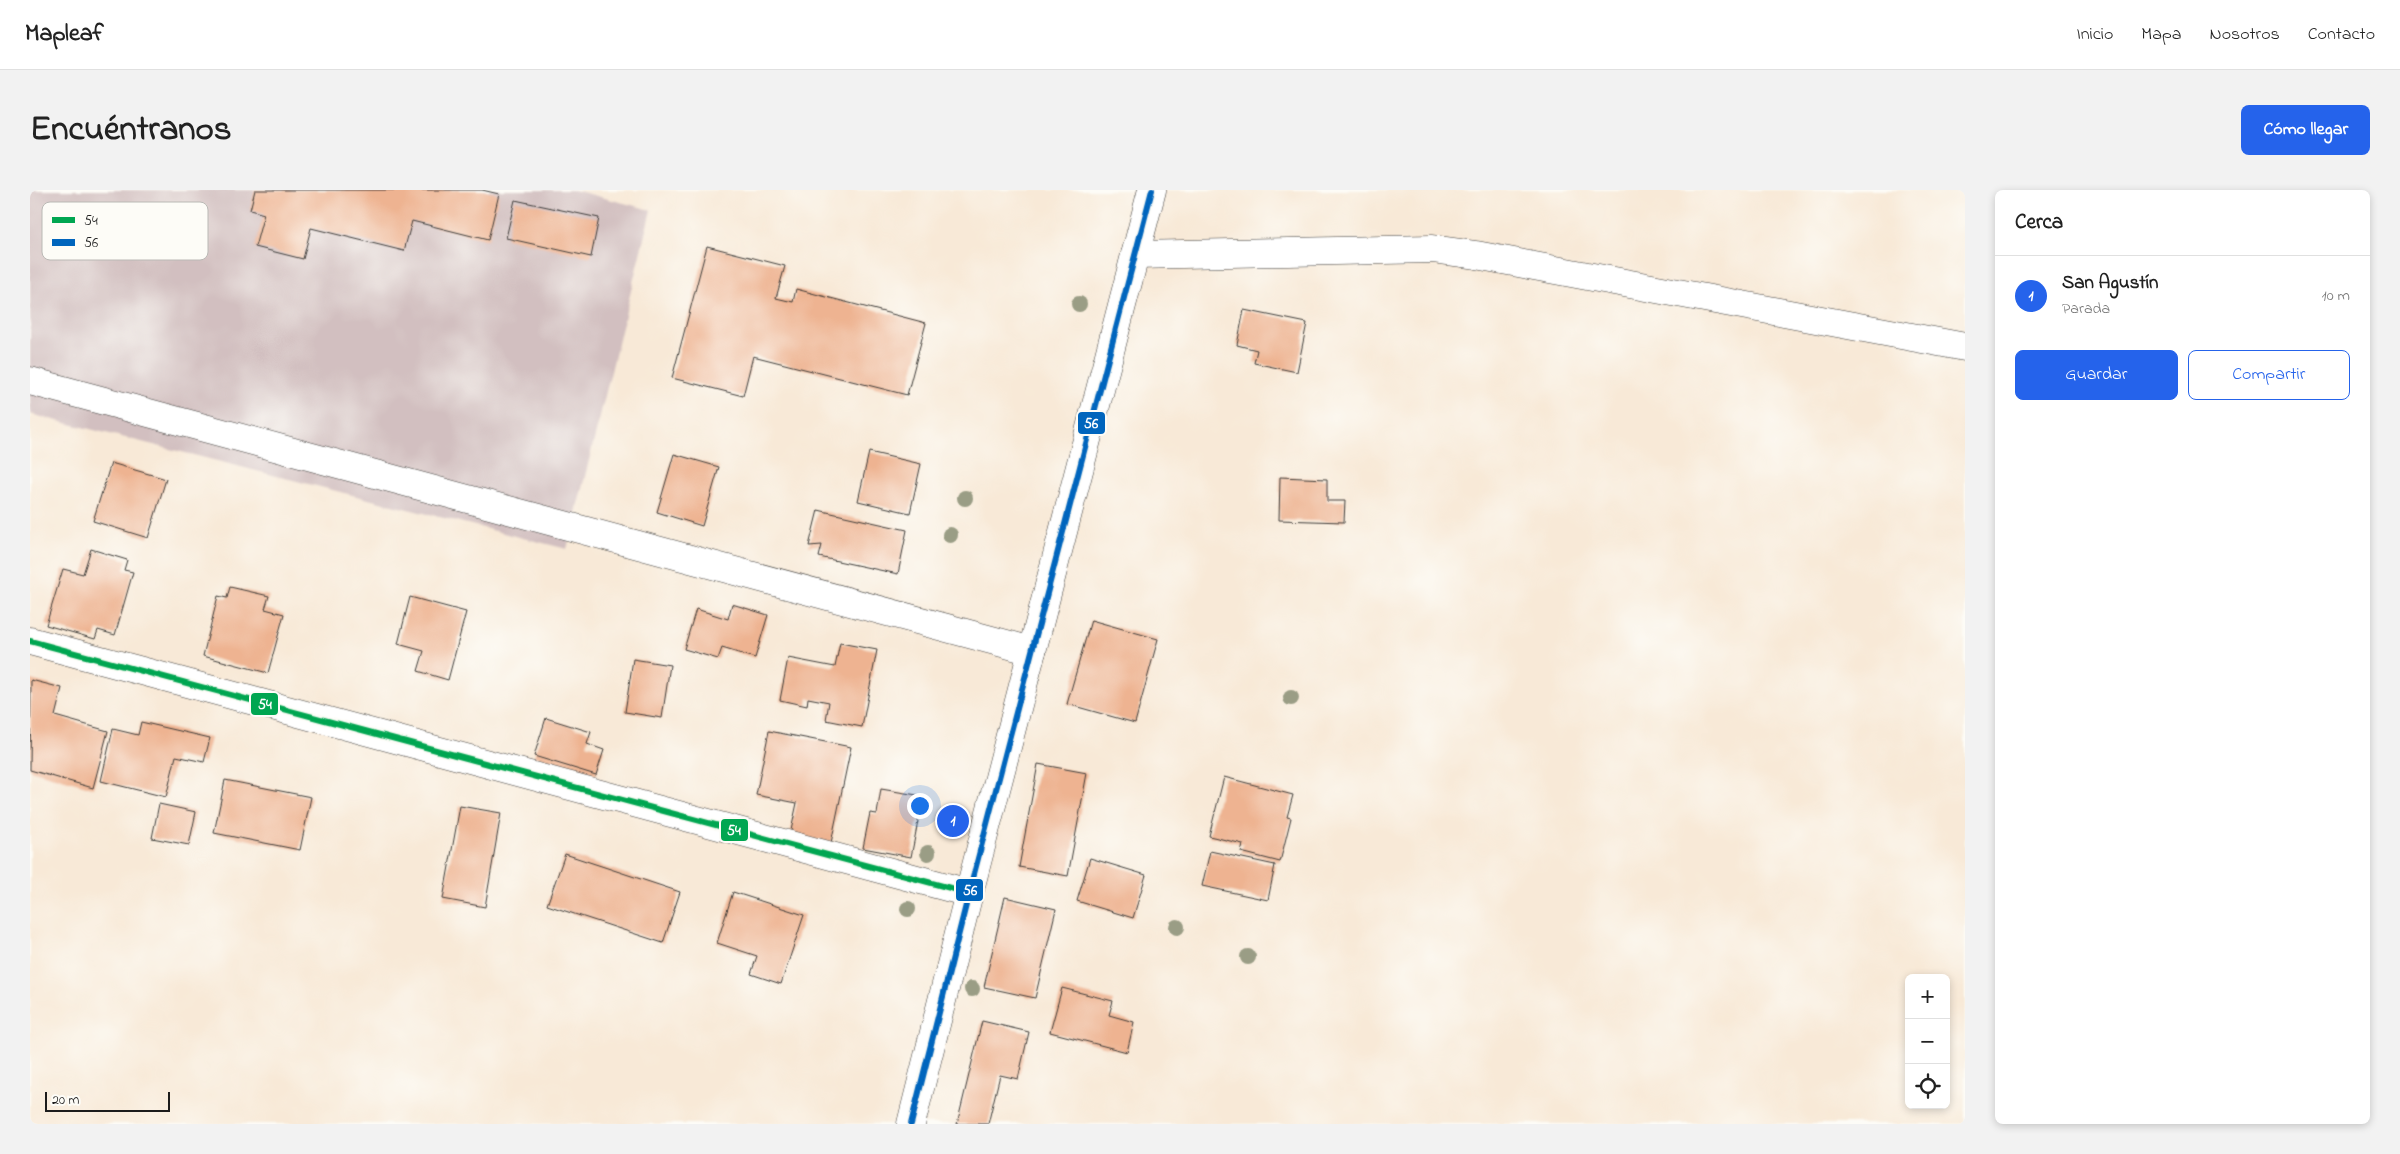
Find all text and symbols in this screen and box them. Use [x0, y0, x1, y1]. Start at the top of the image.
text: Mapleaf [25, 17, 104, 52]
text: Inicio [2076, 22, 2113, 48]
text: Mapa [2141, 22, 2182, 48]
text: Nosotros [2210, 22, 2280, 48]
text: Contacto [2308, 22, 2375, 48]
text: Encuéntranos [30, 105, 232, 156]
button: Cómo llegar [2241, 105, 2370, 155]
legend [42, 202, 208, 260]
text: Cerca [2015, 208, 2063, 238]
text: 54 [84, 211, 98, 232]
text: 56 [84, 233, 98, 254]
text: San Agustín [2062, 270, 2158, 297]
text: 1 [2028, 284, 2034, 308]
text: 10 m [2322, 284, 2350, 308]
text: Parada [2062, 297, 2110, 321]
button: Guardar [2015, 350, 2178, 400]
button: Compartir [2188, 350, 2350, 400]
line badge: 56 [1077, 411, 1106, 435]
text: 56 [1084, 414, 1099, 435]
line badge: 54 [250, 692, 279, 716]
text: 54 [258, 695, 272, 716]
your location [907, 793, 933, 819]
pin: 1 [937, 802, 969, 840]
line badge: 54 [720, 818, 749, 842]
text: 54 [727, 821, 741, 842]
line badge: 56 [955, 878, 984, 902]
text: 56 [963, 881, 978, 902]
map controls [1905, 974, 1950, 1109]
button: + [1905, 974, 1950, 1019]
button: − [1905, 1019, 1950, 1064]
button: locate [1905, 1064, 1950, 1109]
scale bar [45, 1089, 170, 1112]
text: 20 m [52, 1090, 79, 1111]

